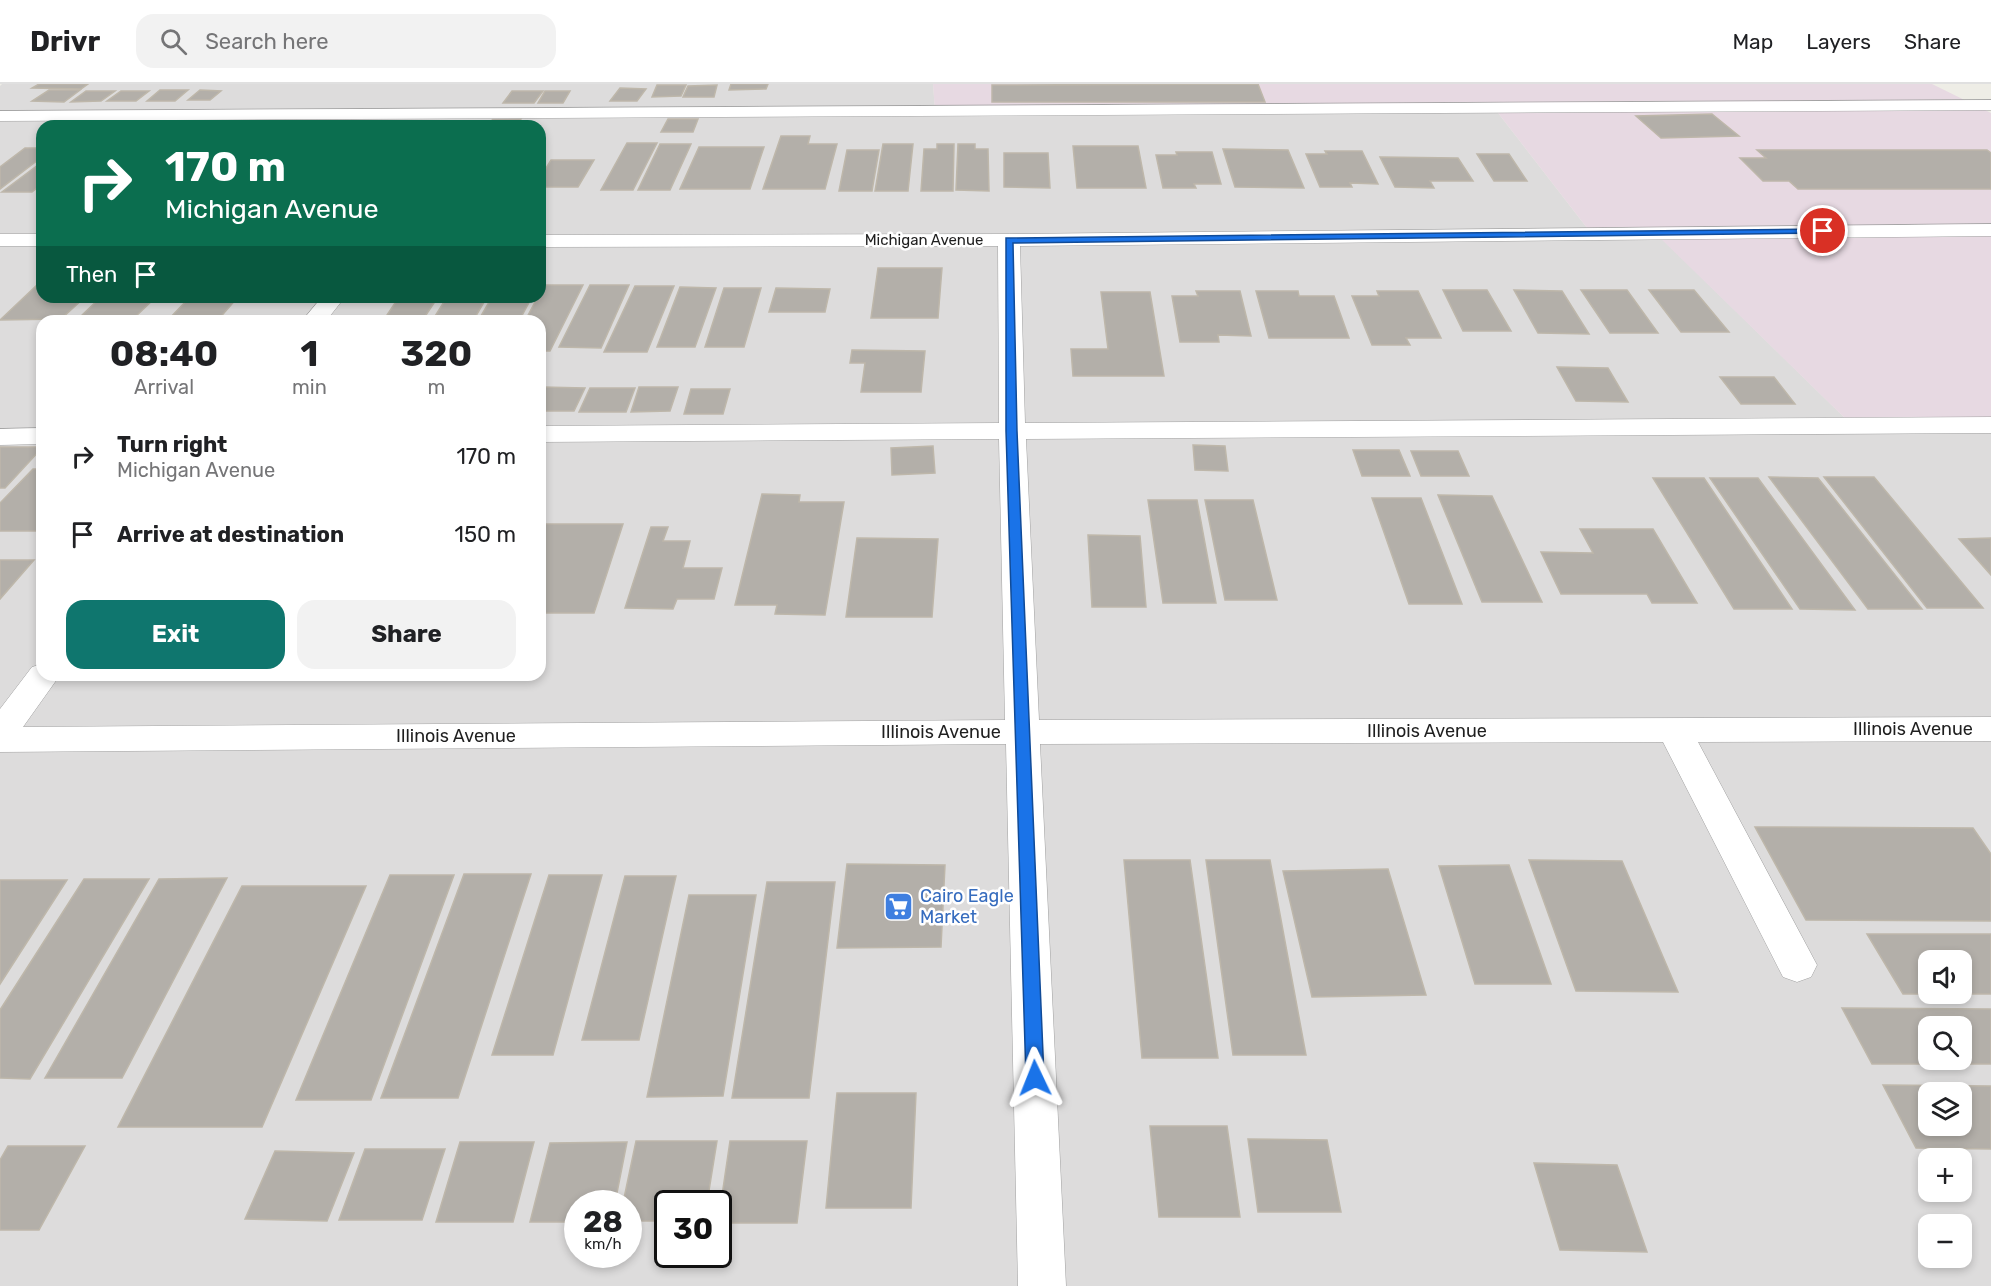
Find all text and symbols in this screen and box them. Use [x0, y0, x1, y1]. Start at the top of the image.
search box [136, 14, 556, 68]
text: Drivr [30, 25, 100, 58]
icon: search [157, 25, 190, 58]
text: Search here [205, 28, 329, 55]
text: Map [1732, 29, 1773, 54]
text: Layers [1806, 29, 1871, 54]
text: Share [1904, 29, 1961, 54]
text: 170 m [165, 142, 286, 192]
icon: right [66, 144, 144, 222]
text: Michigan Avenue [165, 193, 379, 225]
pin [1797, 205, 1848, 256]
icon: arrive [1806, 214, 1839, 247]
street label: Michigan Avenue [865, 231, 983, 249]
icon: arrive [129, 258, 162, 291]
text: Then [66, 261, 117, 288]
text: 08:40 [110, 332, 218, 375]
text: 1 [300, 332, 318, 375]
text: 320 [401, 332, 472, 375]
text: Arrival [134, 375, 194, 399]
text: min [292, 375, 327, 399]
text: m [427, 375, 445, 399]
text: Turn right [117, 431, 227, 458]
icon: right [66, 440, 99, 473]
text: 170 m [456, 443, 516, 470]
text: Michigan Avenue [117, 458, 275, 482]
icon: arrive [66, 518, 99, 551]
text: Arrive at destination [117, 521, 344, 548]
text: 150 m [455, 521, 516, 548]
button: Exit [66, 600, 285, 669]
button: Share [297, 600, 516, 669]
street label: Illinois Avenue [1853, 718, 1973, 740]
street label: Illinois Avenue [1367, 720, 1487, 742]
street label: Illinois Avenue [881, 721, 1001, 743]
street label: Illinois Avenue [396, 725, 516, 747]
place label: Cairo Eagle Market [920, 885, 1014, 928]
supermarket icon: Cairo Eagle Market [883, 890, 915, 922]
map controls [1918, 950, 1972, 1268]
button: sound [1918, 950, 1972, 1004]
button: search [1918, 1016, 1972, 1070]
position arrow [1003, 1046, 1067, 1110]
button: layers [1918, 1082, 1972, 1136]
button: + [1918, 1148, 1972, 1202]
speed limit sign: 30 [654, 1190, 732, 1268]
text: 28 [583, 1204, 623, 1240]
button: − [1918, 1214, 1972, 1268]
text: km/h [584, 1235, 622, 1253]

